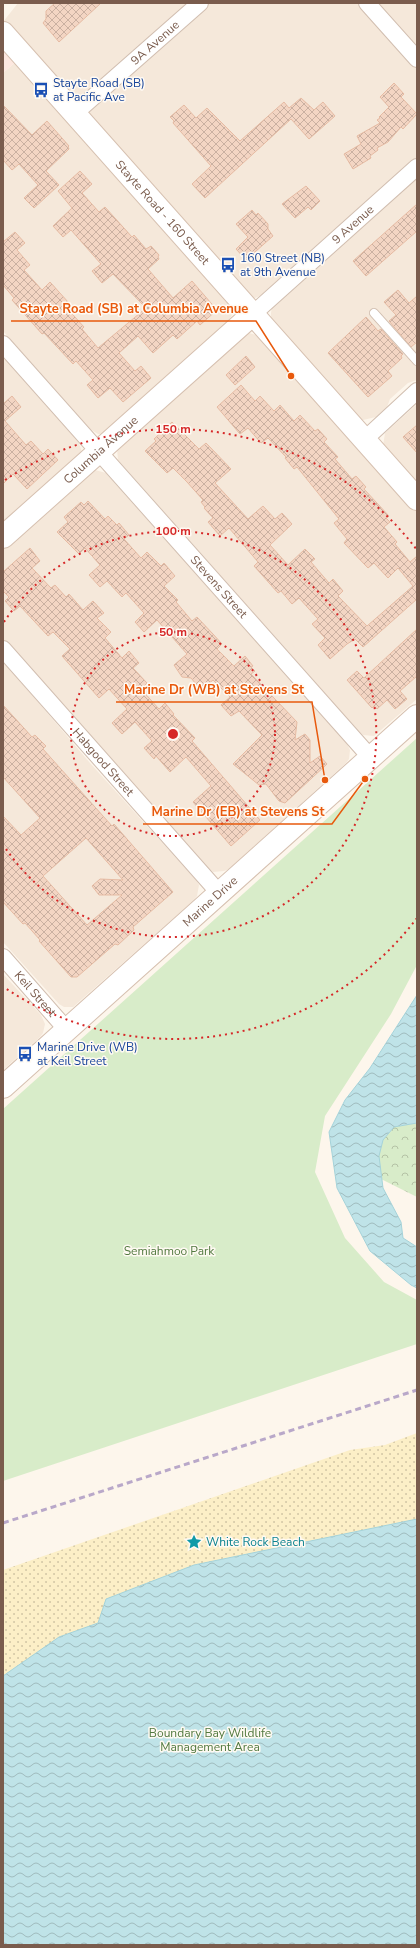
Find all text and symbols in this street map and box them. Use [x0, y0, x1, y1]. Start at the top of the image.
street label: 9A Avenue [127, 17, 183, 68]
place label: Stayte Road (SB) at Pacific Ave [53, 75, 145, 105]
bus stop icon: Stayte Road (SB) at Pacific Ave [32, 81, 50, 99]
street label: Stayte Road - 160 Street [112, 157, 214, 269]
street label: 9 Avenue [328, 202, 377, 248]
place label: 160 Street (NB) at 9th Avenue [240, 250, 325, 280]
bus stop icon: 160 Street (NB) at 9th Avenue [219, 256, 237, 274]
callout: Stayte Road (SB) at Columbia Avenue [11, 296, 256, 321]
text: Stayte Road (SB) at Columbia Avenue [20, 300, 248, 318]
street label: Columbia Avenue [60, 412, 142, 487]
text: 150 m [155, 421, 191, 437]
text: 100 m [155, 523, 191, 539]
street label: Stevens Street [187, 552, 252, 622]
text: 50 m [159, 624, 187, 640]
callout: Marine Dr (WB) at Stevens St [116, 677, 312, 702]
text: Marine Dr (WB) at Stevens St [124, 681, 305, 699]
street label: Habgood Street [69, 725, 138, 800]
centre of rings [166, 727, 180, 741]
callout: Marine Dr (EB) at Stevens St [143, 799, 332, 824]
text: Marine Dr (EB) at Stevens St [152, 803, 325, 821]
street label: Marine Drive [179, 873, 241, 930]
street label: Keil Street [11, 968, 60, 1021]
place label: Marine Drive (WB) at Keil Street [37, 1039, 138, 1069]
bus stop icon: Marine Drive (WB) at Keil Street [16, 1045, 34, 1063]
park label: Semiahmoo Park [124, 1243, 215, 1259]
place icon: White Rock Beach [185, 1533, 203, 1551]
place label: White Rock Beach [206, 1534, 305, 1550]
park label: Boundary Bay Wildlife Management Area [149, 1725, 271, 1755]

